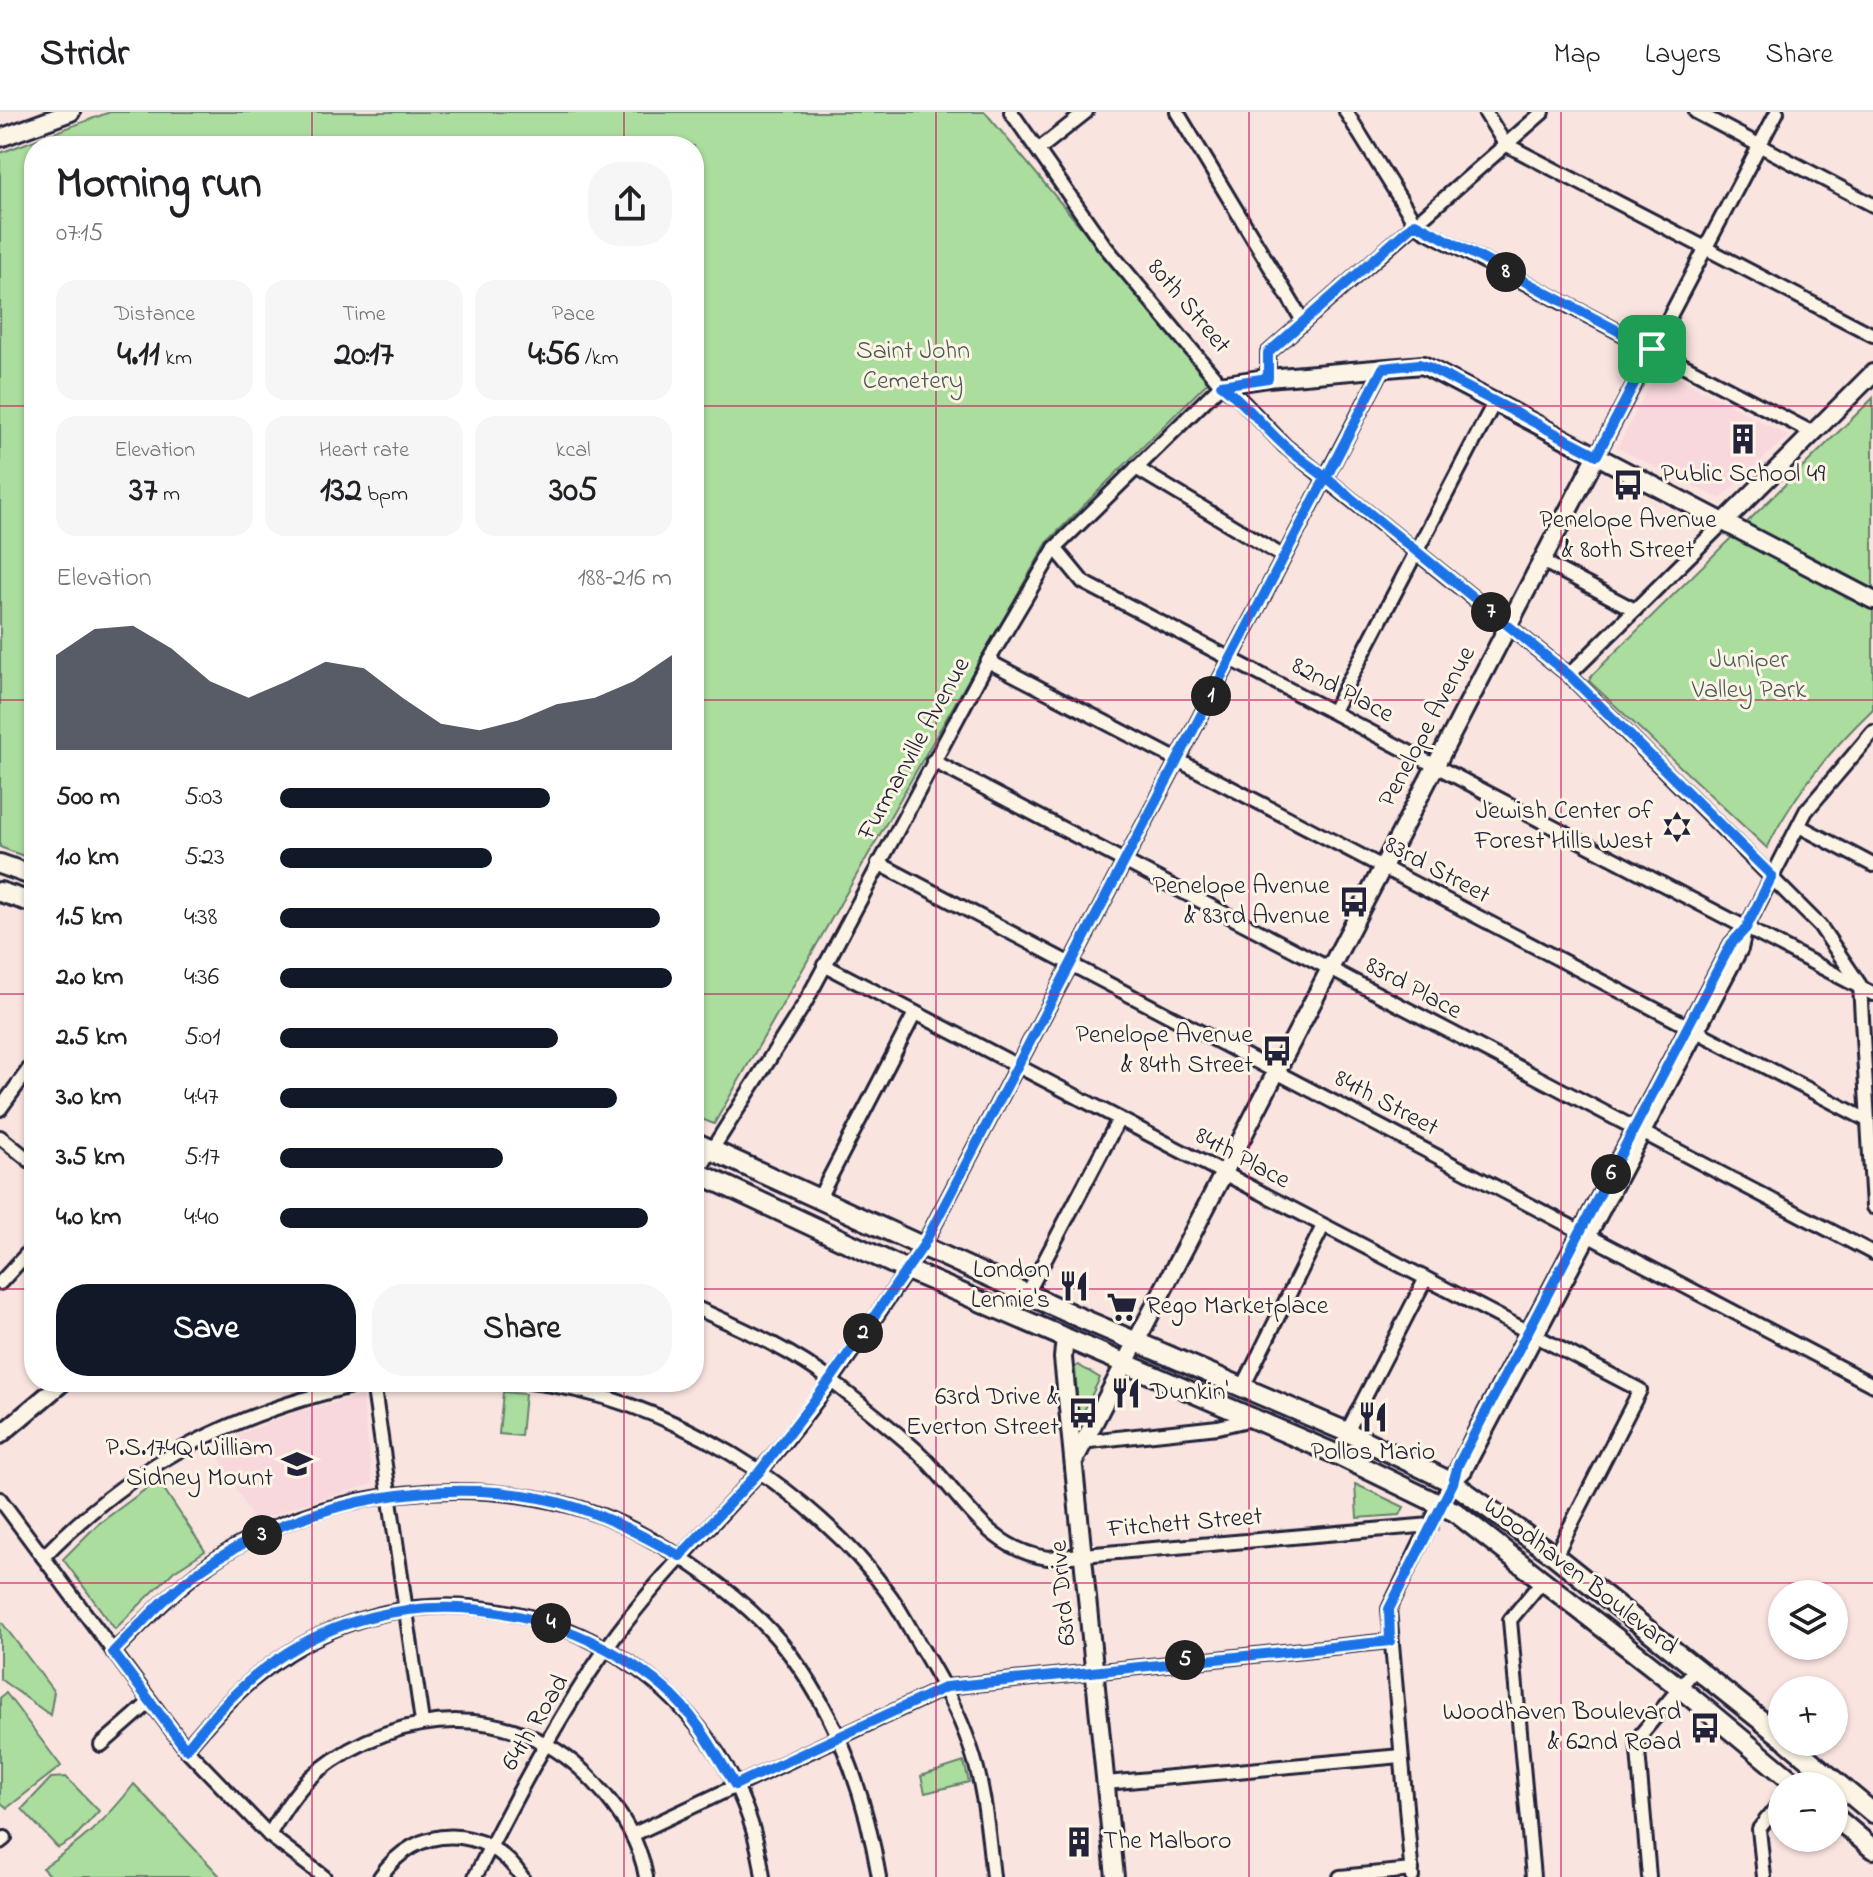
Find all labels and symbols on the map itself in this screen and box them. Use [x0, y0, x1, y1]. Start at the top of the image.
street label: 80th Street [1137, 251, 1239, 363]
pin: 8 [1486, 252, 1526, 292]
pin [1618, 315, 1686, 383]
park label: Saint John Cemetery [856, 333, 970, 401]
building icon: Public School 49 [1726, 422, 1760, 456]
place label: Public School 49 [1661, 456, 1825, 494]
bus stop icon: Penelope Avenue & 80th Street [1611, 468, 1645, 502]
place label: Penelope Avenue & 80th Street [1539, 502, 1717, 570]
pin: 7 [1471, 592, 1511, 632]
street label: Penelope Avenue [1370, 639, 1487, 814]
park label: Juniper Valley Park [1691, 642, 1807, 710]
street label: 82nd Place [1284, 648, 1401, 734]
street label: Furmanville Avenue [848, 650, 981, 848]
pin: 1 [1191, 676, 1231, 716]
place label: Jewish Center of Forest Hills West [1474, 793, 1654, 861]
synagogue icon: Jewish Center of Forest Hills West [1660, 810, 1694, 844]
street label: 83rd Street [1377, 827, 1497, 915]
place label: Penelope Avenue & 83rd Avenue [1152, 868, 1330, 936]
bus stop icon: Penelope Avenue & 83rd Avenue [1337, 885, 1371, 919]
street label: 83rd Place [1358, 948, 1468, 1031]
place label: Penelope Avenue & 84th Street [1075, 1017, 1253, 1085]
bus stop icon: Penelope Avenue & 84th Street [1260, 1034, 1294, 1068]
street label: 84th Street [1327, 1061, 1445, 1148]
street label: 84th Place [1188, 1118, 1297, 1200]
pin: 6 [1591, 1154, 1631, 1194]
place label: London Lennie's [971, 1252, 1050, 1320]
restaurant icon: London Lennie's [1057, 1269, 1091, 1303]
place label: Rego Marketplace [1146, 1288, 1329, 1326]
supermarket icon: Rego Marketplace [1105, 1290, 1139, 1324]
pin: 2 [843, 1313, 883, 1353]
place label: Dunkin' [1149, 1374, 1229, 1412]
restaurant icon: Dunkin' [1109, 1376, 1143, 1410]
place label: 63rd Drive & Everton Street [906, 1379, 1059, 1447]
bus stop icon: 63rd Drive & Everton Street [1066, 1396, 1100, 1430]
restaurant icon: Pollos Mario [1356, 1400, 1390, 1434]
place label: P.S.174Q William Sidney Mount [106, 1430, 273, 1498]
place label: Pollos Mario [1311, 1434, 1435, 1472]
school or university icon: P.S.174Q William Sidney Mount [280, 1447, 314, 1481]
street label: Woodhaven Boulevard [1474, 1489, 1686, 1666]
street label: Fitchett Street [1105, 1498, 1264, 1550]
pin: 3 [242, 1515, 282, 1555]
street label: 63rd Drive [1040, 1538, 1088, 1647]
pin: 4 [531, 1603, 571, 1643]
pin: 5 [1165, 1640, 1205, 1680]
street label: 64th Road [492, 1667, 580, 1778]
place label: Woodhaven Boulevard & 62nd Road [1442, 1694, 1681, 1762]
bus stop icon: Woodhaven Boulevard & 62nd Road [1688, 1711, 1722, 1745]
place label: The Malboro [1103, 1823, 1231, 1861]
building icon: The Malboro [1062, 1825, 1096, 1859]

